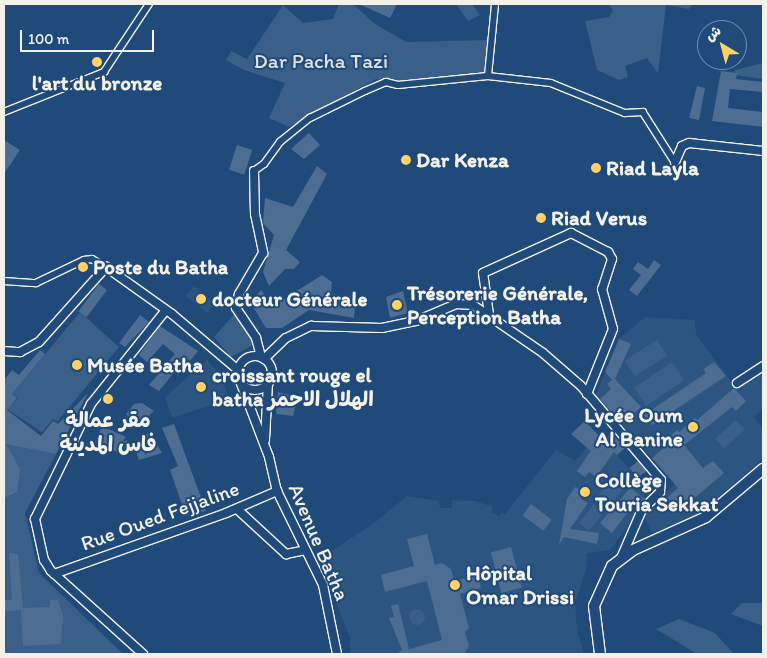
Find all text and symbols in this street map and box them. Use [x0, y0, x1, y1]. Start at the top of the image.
scale bar [22, 20, 156, 52]
north arrow [697, 20, 747, 70]
text: ش [702, 22, 725, 45]
text: 100 m [28, 30, 69, 48]
park label: Dar Pacha Tazi [255, 48, 387, 74]
marker: l'art du bronze [91, 56, 103, 68]
place label: l'art du bronze [32, 70, 162, 96]
place label: Dar Kenza [416, 147, 509, 173]
marker: Dar Kenza [400, 154, 412, 166]
place label: Riad Layla [606, 155, 698, 181]
marker: Riad Layla [590, 162, 602, 174]
place label: Riad Verus [551, 205, 646, 231]
marker: Riad Verus [535, 212, 547, 224]
place label: Poste du Batha [93, 254, 228, 280]
marker: Poste du Batha [77, 261, 89, 273]
place label: Trésorerie Générale, Perception Batha [407, 280, 589, 330]
place label: docteur Générale [212, 286, 368, 312]
marker: docteur Générale [194, 292, 208, 306]
marker: Trésorerie Générale, Perception Batha [391, 299, 403, 311]
place label: Musée Batha [87, 352, 203, 378]
marker: Musée Batha [71, 359, 83, 371]
place label: croissant rouge el batha الهلال الاحمر [212, 362, 374, 412]
marker: croissant rouge el batha الهلال الاحمر [194, 380, 208, 394]
marker: مقر عمالة فاس المدينة [102, 393, 114, 405]
place label: Lycée Oum Al Banine [584, 402, 683, 452]
place label: مقر عمالة فاس المدينة [60, 407, 156, 457]
marker: Lycée Oum Al Banine [687, 421, 699, 433]
place label: Collège Touria Sekkat [595, 467, 718, 517]
street label: Rue Oued Fejjaline [78, 476, 242, 556]
street label: Avenue Batha [283, 480, 355, 604]
marker: Collège Touria Sekkat [579, 486, 591, 498]
place label: Hôpital Omar Drissi [466, 560, 574, 610]
marker: Hôpital Omar Drissi [448, 578, 462, 592]

